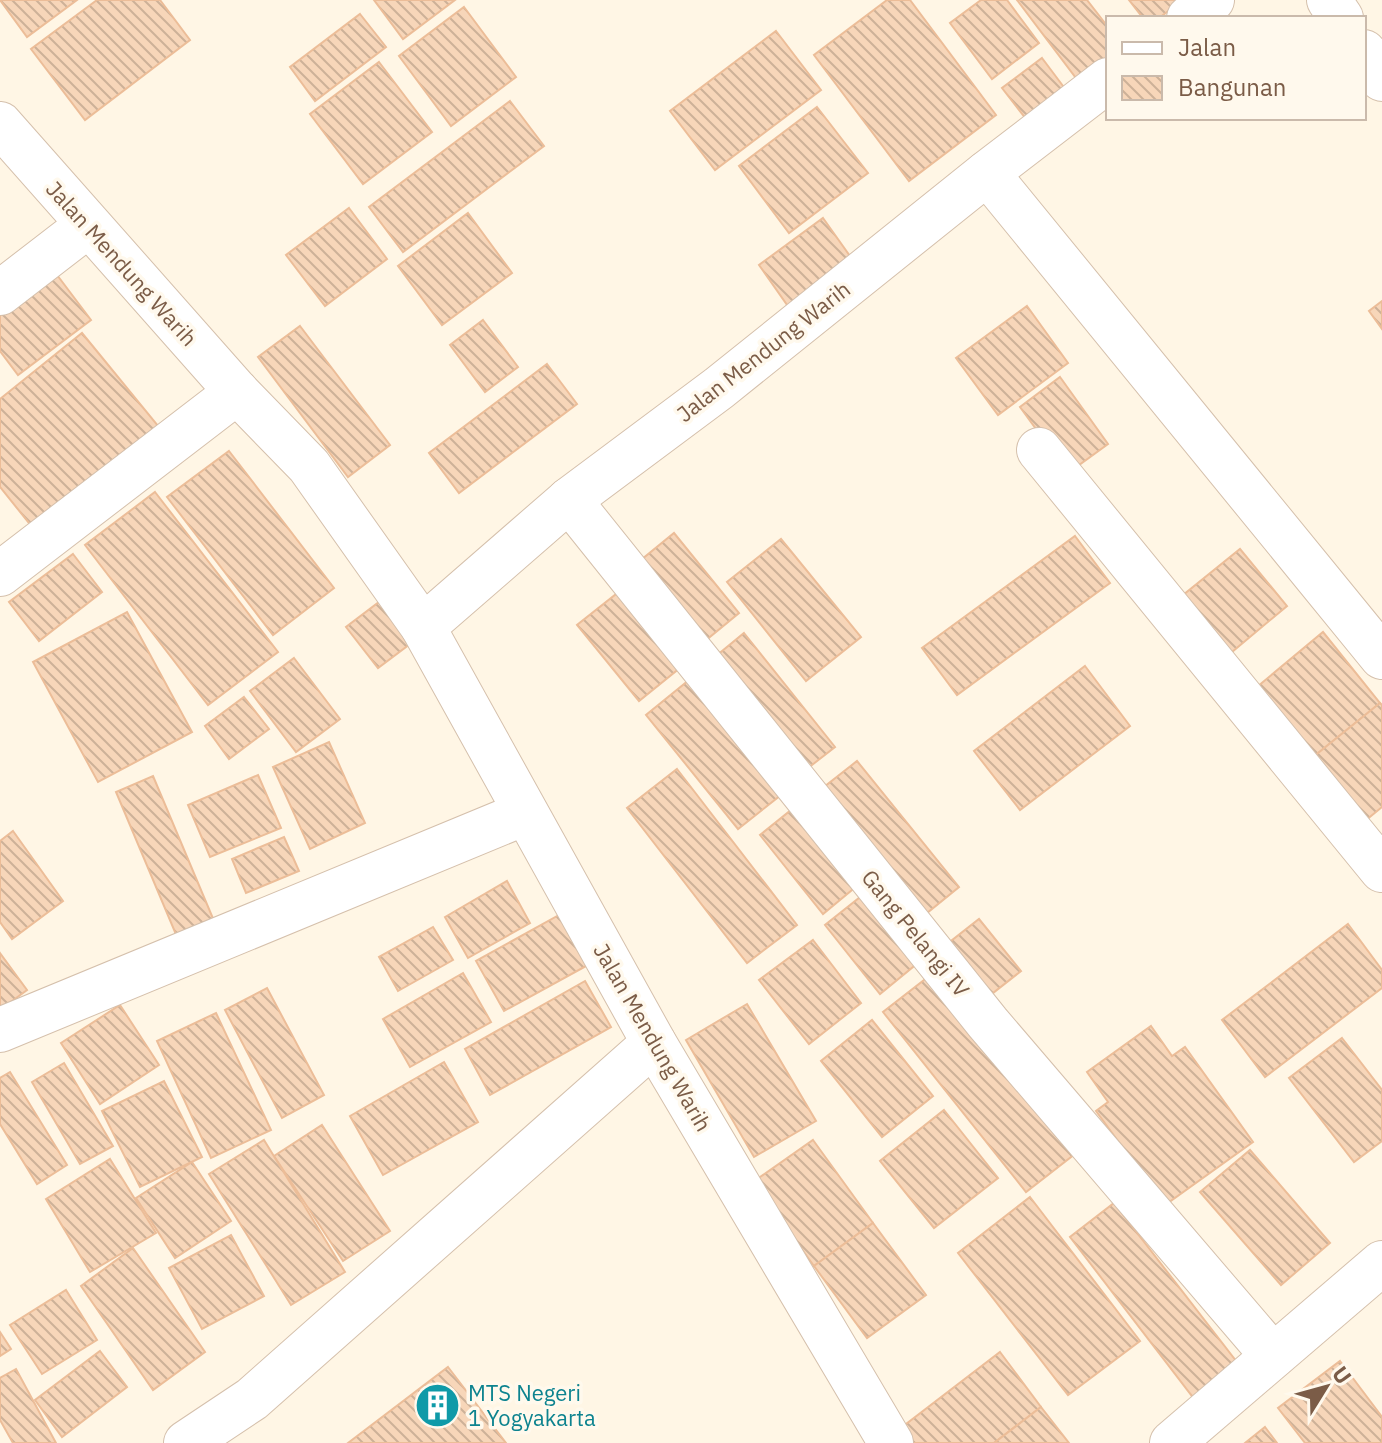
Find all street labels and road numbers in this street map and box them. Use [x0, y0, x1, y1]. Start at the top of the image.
street label: Jalan Mendung Warih [40, 174, 204, 352]
street label: Jalan Mendung Warih [670, 274, 856, 428]
street label: Gang Pelangi IV [856, 863, 976, 1003]
street label: Jalan Mendung Warih [587, 938, 719, 1136]

